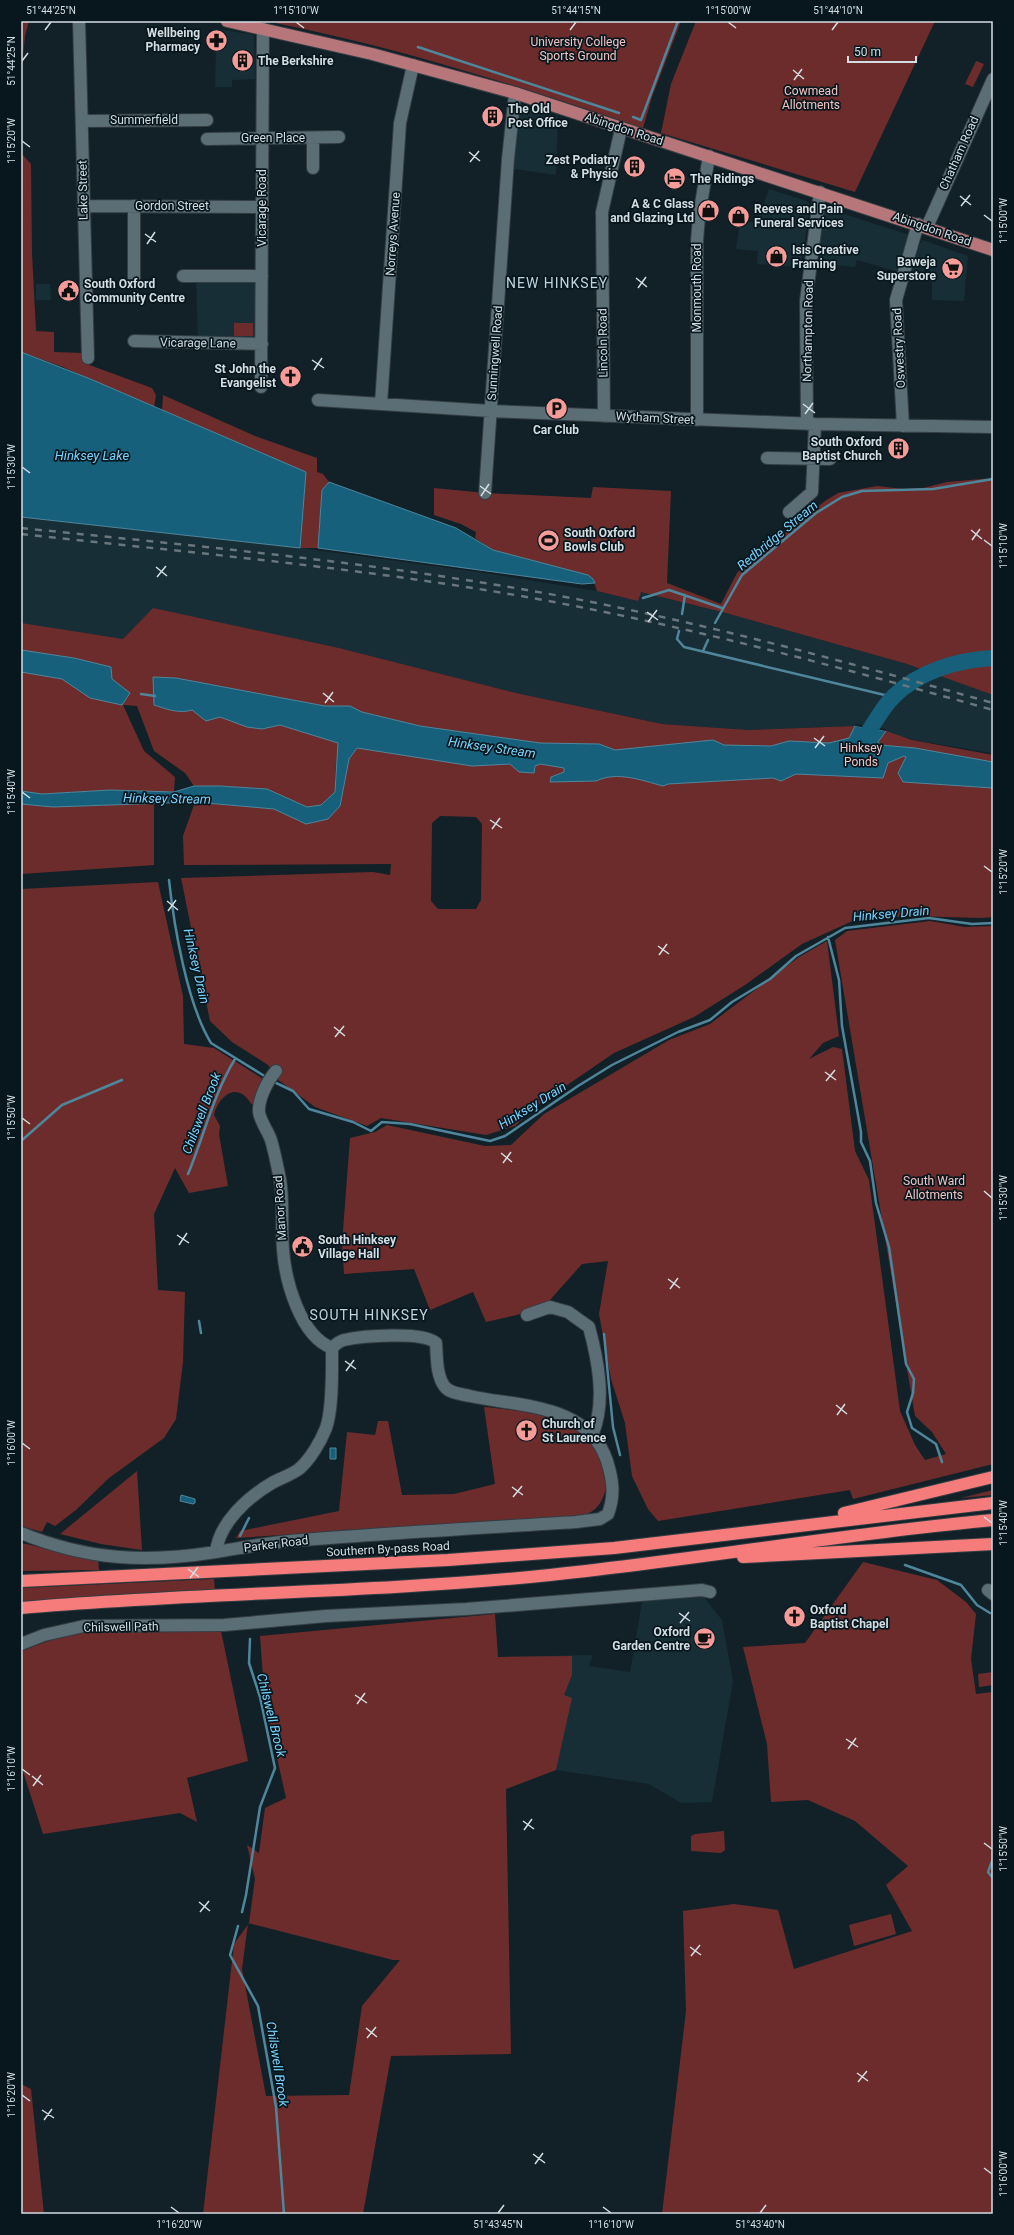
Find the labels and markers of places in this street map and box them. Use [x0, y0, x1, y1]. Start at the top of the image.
place label: Wellbeing Pharmacy [146, 26, 201, 54]
pharmacy icon: Wellbeing Pharmacy [203, 27, 229, 53]
building icon: The Berkshire [230, 48, 256, 74]
place label: The Berkshire [258, 54, 334, 68]
place label: The Old Post Office [508, 102, 568, 130]
building icon: The Old Post Office [480, 103, 506, 129]
place label: Zest Podiatry & Physio [546, 153, 619, 181]
building icon: Zest Podiatry & Physio [621, 154, 647, 180]
hotel icon: The Ridings [662, 166, 688, 192]
place label: The Ridings [690, 172, 754, 186]
place label: A & C Glass and Glazing Ltd [610, 197, 694, 225]
shop icon: A & C Glass and Glazing Ltd [696, 198, 722, 224]
place label: Reeves and Pain Funeral Services [754, 202, 844, 230]
shop icon: Reeves and Pain Funeral Services [725, 203, 751, 229]
place label: Isis Creative Framing [792, 243, 859, 271]
shop icon: Isis Creative Framing [763, 244, 789, 270]
place label: Baweja Superstore [877, 255, 937, 283]
supermarket icon: Baweja Superstore [939, 256, 965, 282]
place label: South Oxford Community Centre [84, 277, 186, 305]
public building icon: South Oxford Community Centre [56, 278, 82, 304]
place label: St John the Evangelist [214, 362, 277, 390]
church icon: St John the Evangelist [278, 363, 304, 389]
parking icon: Car Club [543, 396, 569, 422]
place label: Car Club [533, 423, 579, 437]
place label: South Oxford Baptist Church [802, 435, 882, 463]
building icon: South Oxford Baptist Church [885, 436, 911, 462]
place label: South Oxford Bowls Club [564, 526, 635, 554]
sports icon: South Oxford Bowls Club [536, 527, 562, 553]
place label: South Hinksey Village Hall [318, 1233, 397, 1261]
public building icon: South Hinksey Village Hall [290, 1234, 316, 1260]
place label: Church of St Laurence [542, 1417, 607, 1445]
church icon: Church of St Laurence [514, 1418, 540, 1444]
place label: Oxford Baptist Chapel [810, 1603, 889, 1631]
church icon: Oxford Baptist Chapel [781, 1604, 807, 1630]
place label: Oxford Garden Centre [612, 1625, 691, 1653]
cafe icon: Oxford Garden Centre [692, 1626, 718, 1652]

